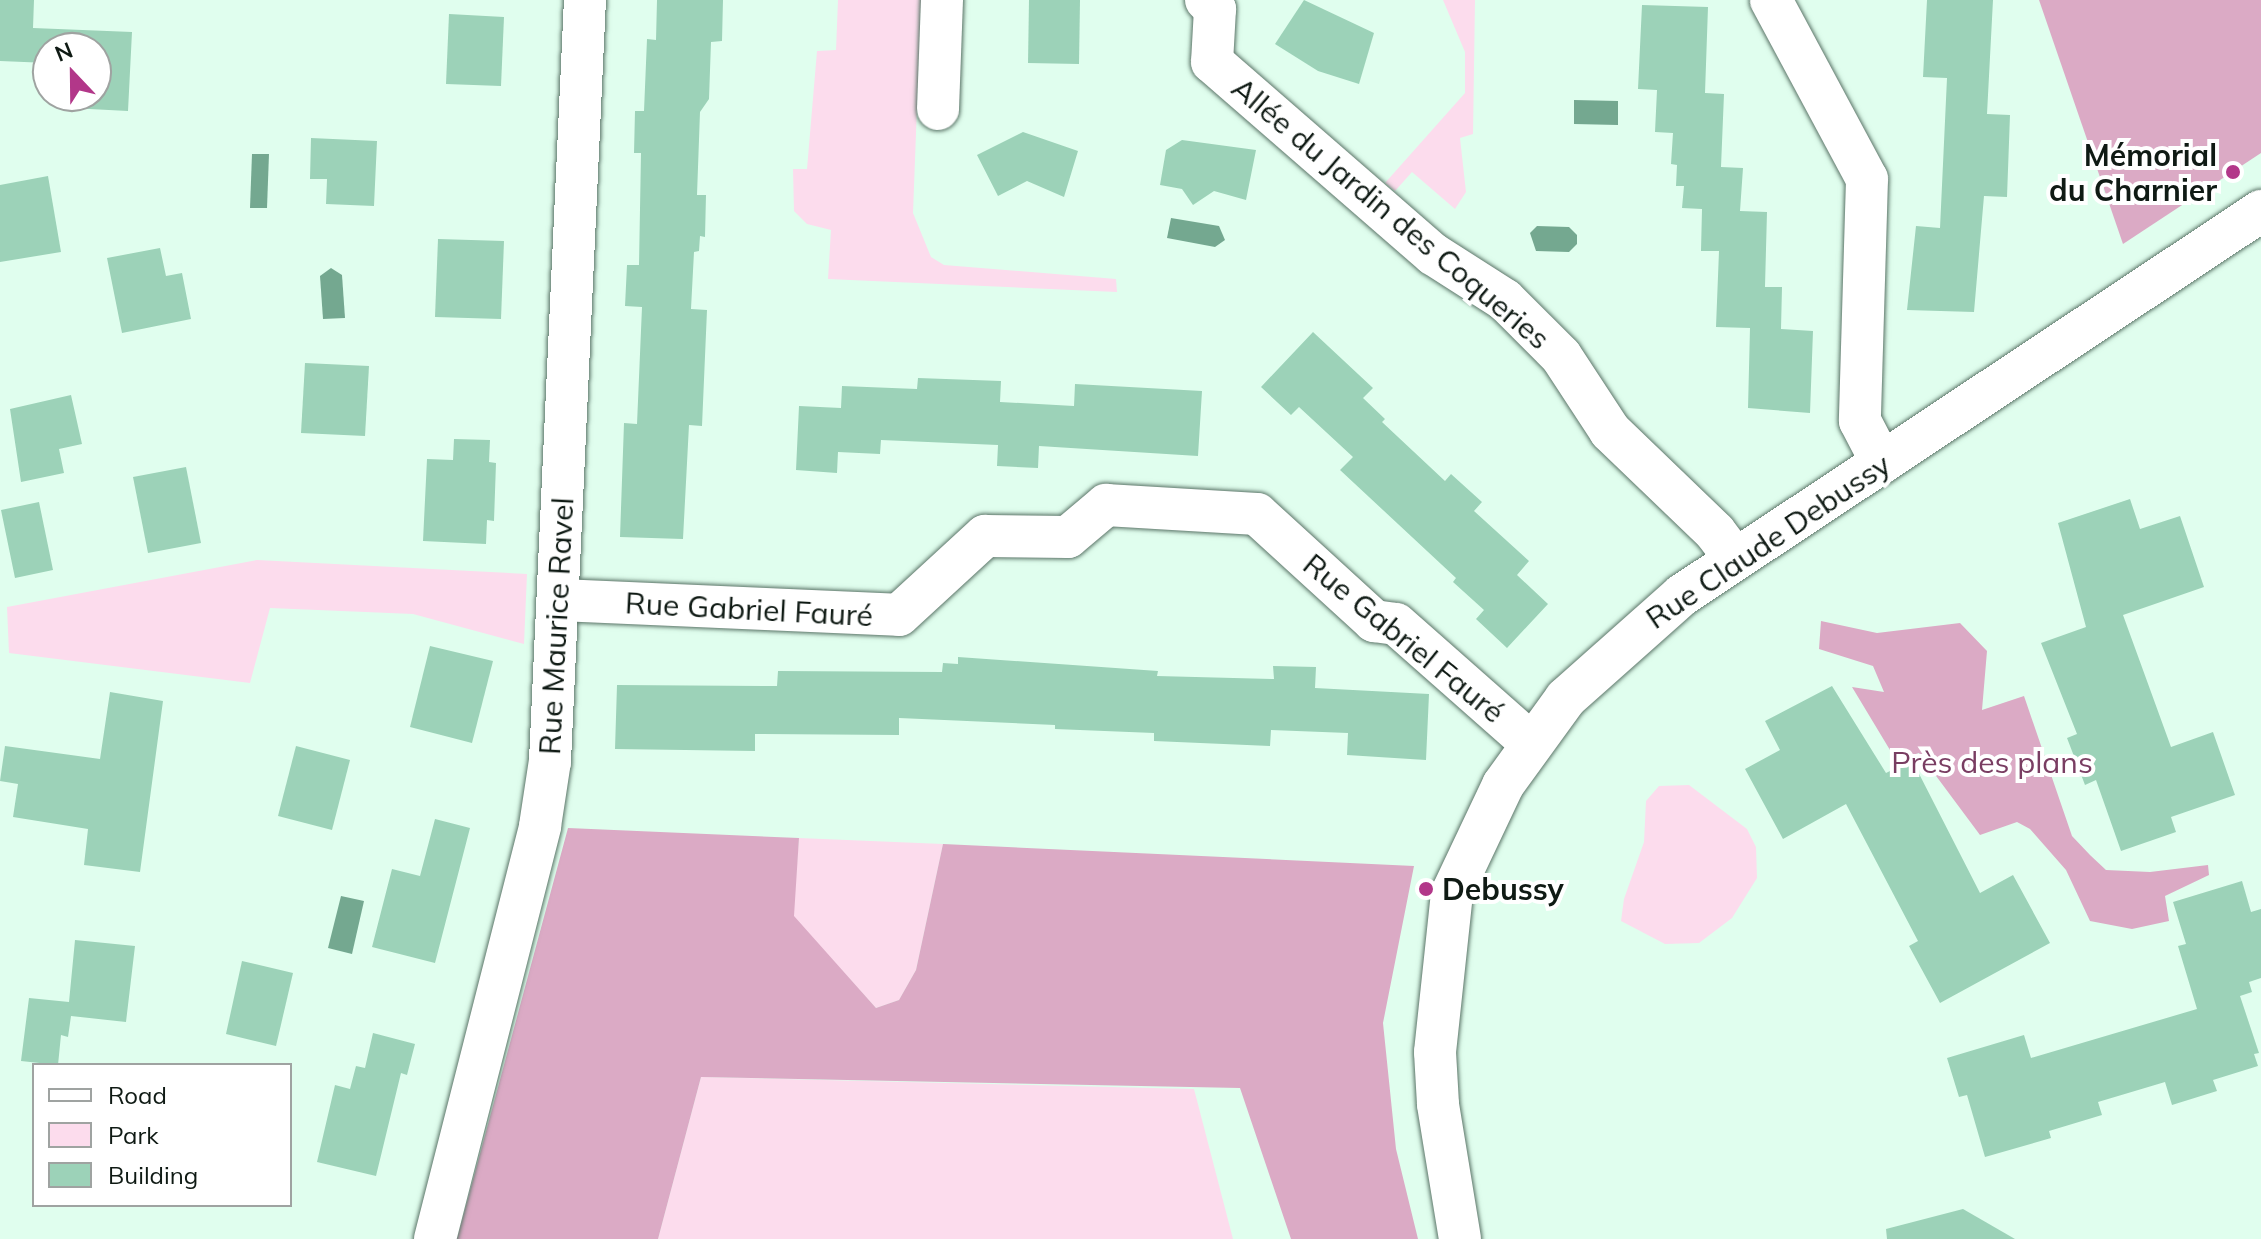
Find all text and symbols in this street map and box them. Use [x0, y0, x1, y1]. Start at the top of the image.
north arrow [32, 32, 112, 112]
text: N [51, 36, 77, 68]
street label: Allée du Jardin des Coqueries [1225, 70, 1557, 356]
place label: Mémorial du Charnier [2049, 137, 2217, 208]
marker: Mémorial du Charnier [2224, 163, 2242, 181]
street label: Rue Claude Debussy [1639, 446, 1897, 636]
street label: Rue Maurice Ravel [531, 496, 581, 756]
street label: Rue Gabriel Fauré [1296, 546, 1512, 730]
street label: Rue Gabriel Fauré [624, 585, 874, 633]
park label: Près des plans [1891, 744, 2093, 780]
place label: Debussy [1442, 871, 1564, 907]
marker: Debussy [1417, 880, 1435, 898]
legend [32, 1063, 292, 1207]
text: Road [108, 1080, 167, 1110]
text: Park [108, 1120, 159, 1150]
text: Building [108, 1160, 198, 1190]

